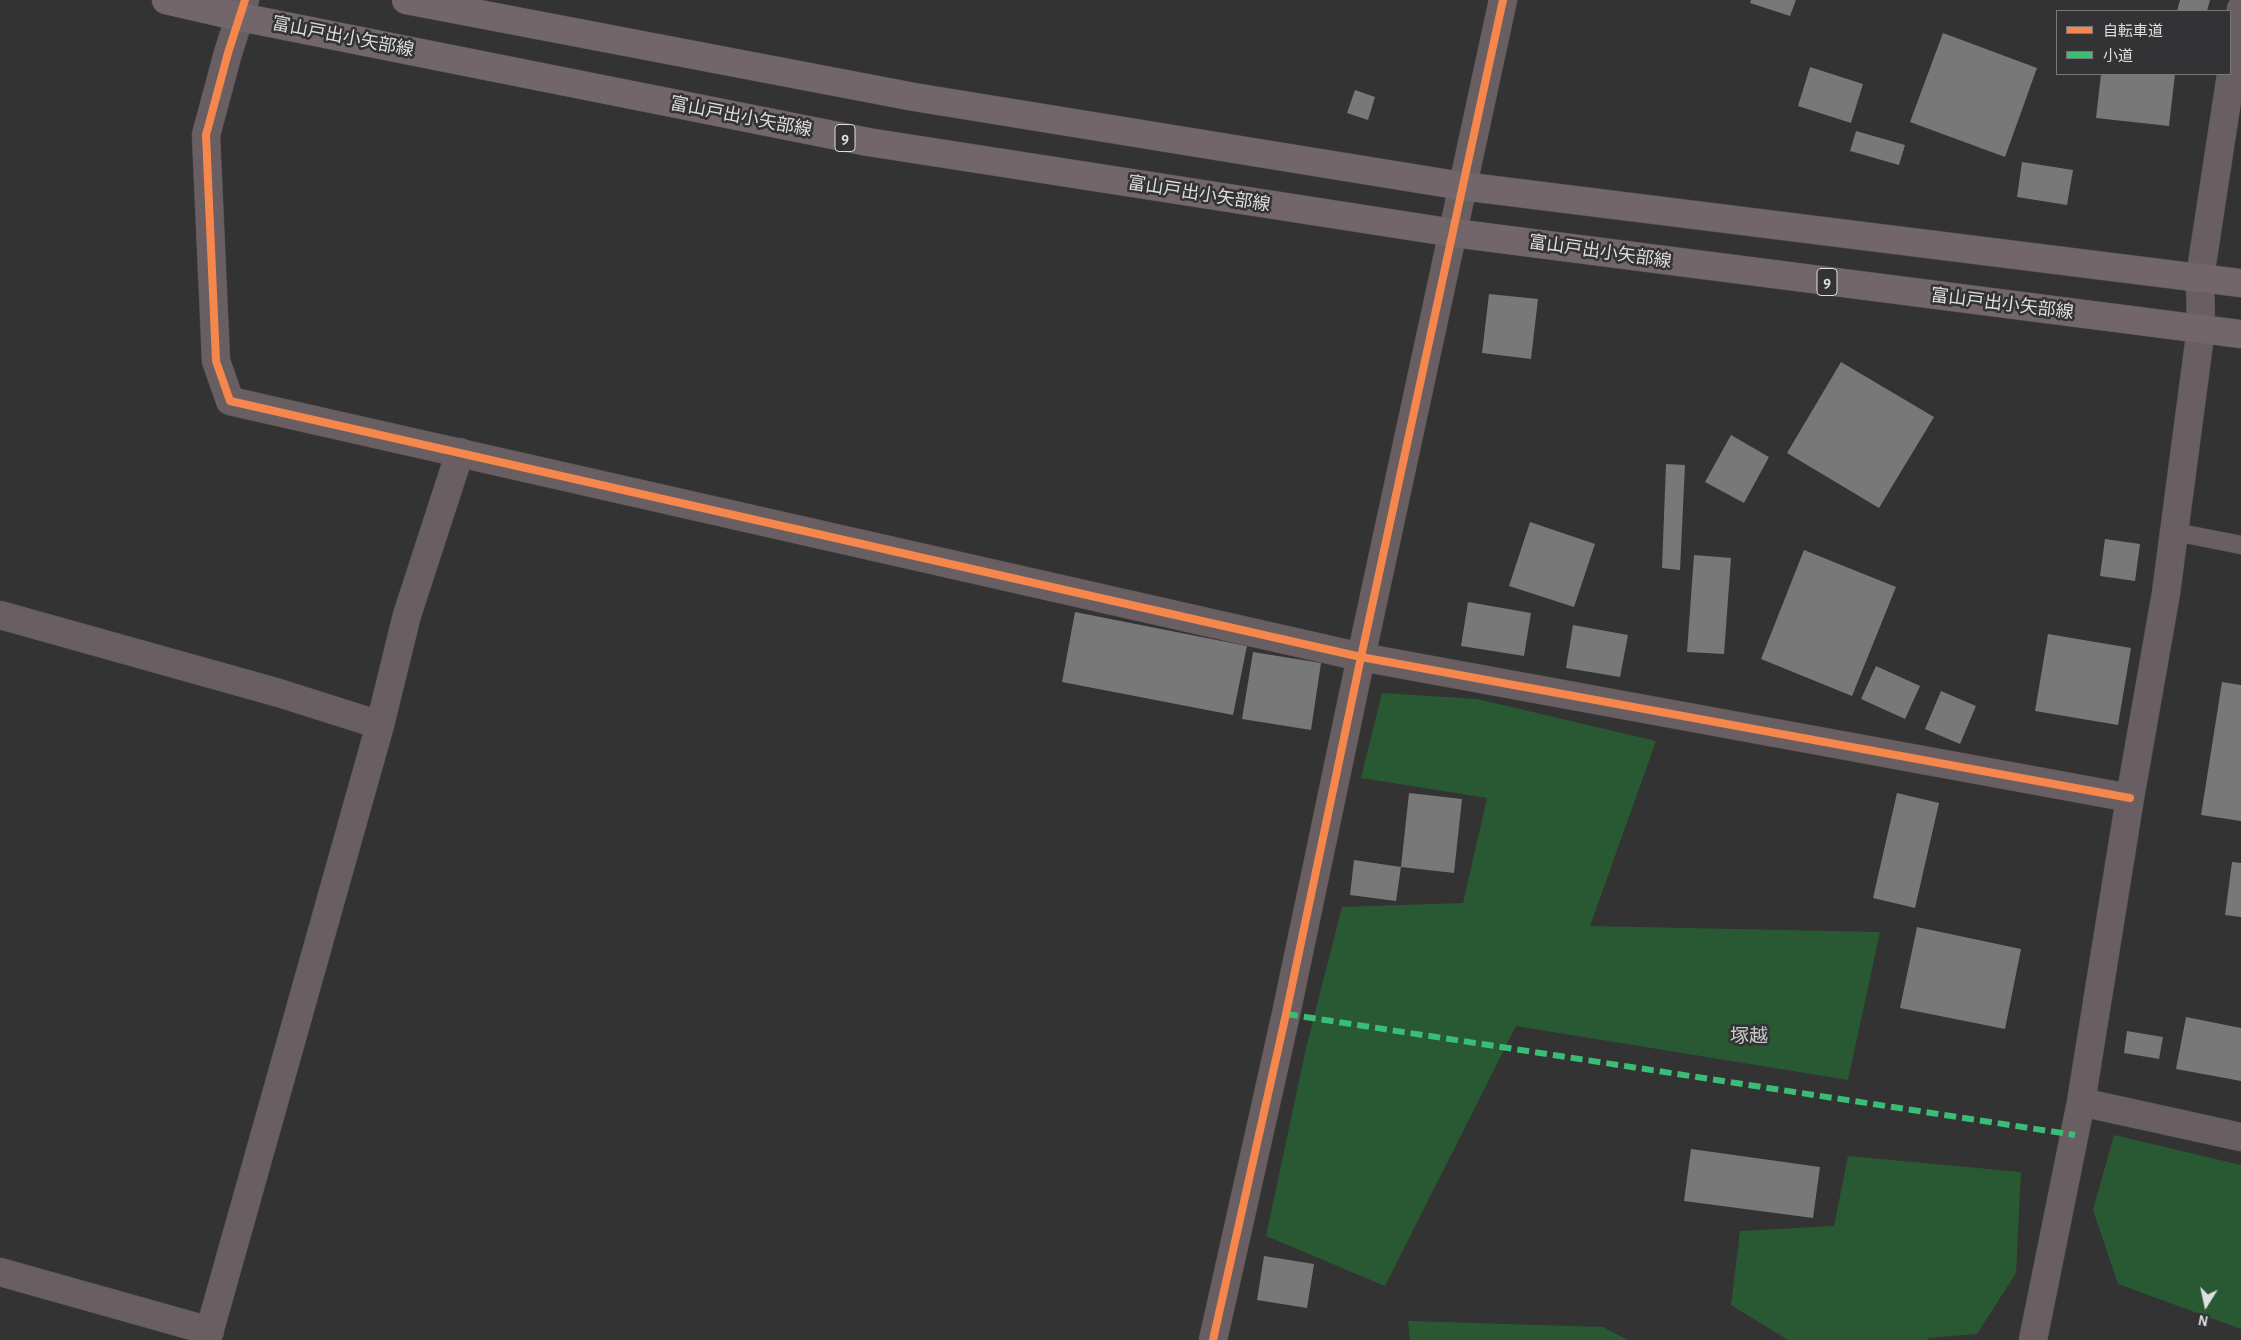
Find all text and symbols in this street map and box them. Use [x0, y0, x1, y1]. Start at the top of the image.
legend [2056, 10, 2231, 75]
street label: 富山戸出小矢部線 [270, 13, 416, 61]
text: 自転車道 [2103, 24, 2163, 39]
text: 小道 [2103, 49, 2133, 64]
street label: 富山戸出小矢部線 [668, 93, 814, 141]
road number: 9 [835, 125, 855, 152]
street label: 富山戸出小矢部線 [1126, 172, 1272, 216]
street label: 富山戸出小矢部線 [1527, 231, 1673, 273]
road number: 9 [1817, 268, 1837, 296]
street label: 富山戸出小矢部線 [1929, 285, 2075, 323]
district label: 塚越 [1730, 1025, 1768, 1047]
north arrow [2181, 1280, 2231, 1330]
text: N [2197, 1312, 2209, 1328]

